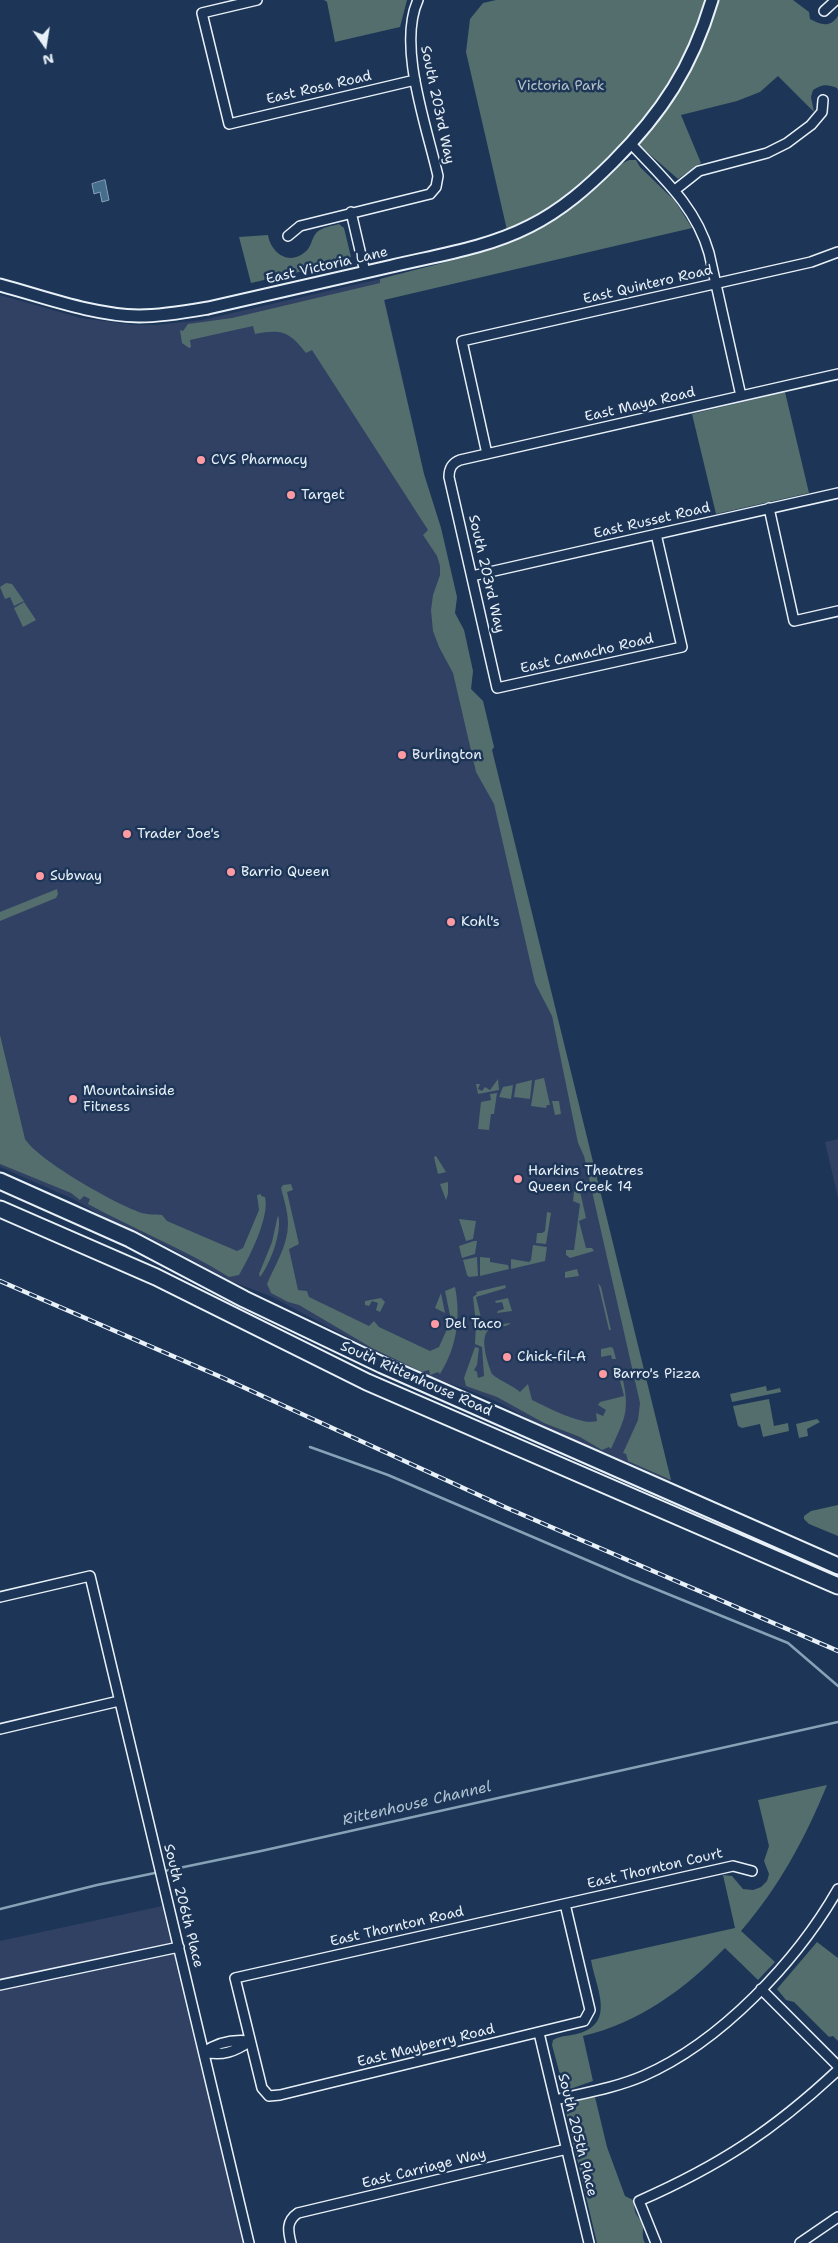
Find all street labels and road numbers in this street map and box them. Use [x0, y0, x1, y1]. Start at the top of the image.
street label: South 203rd Way [416, 44, 458, 166]
street label: East Rosa Road [265, 68, 373, 108]
street label: East Victoria Lane [264, 244, 390, 288]
street label: East Quintero Road [581, 262, 715, 308]
street label: East Maya Road [583, 384, 697, 426]
street label: East Russet Road [592, 499, 712, 543]
street label: South 203rd Way [464, 513, 508, 635]
street label: East Camacho Road [519, 630, 655, 678]
street label: South Rittenhouse Road [338, 1338, 494, 1420]
street label: South 206th Place [159, 1842, 207, 1970]
street label: East Thornton Court [586, 1845, 724, 1893]
street label: East Thornton Road [328, 1903, 466, 1951]
street label: East Mayberry Road [356, 2021, 496, 2071]
street label: South 205th Place [554, 2072, 600, 2198]
street label: East Carriage Way [360, 2146, 488, 2192]

